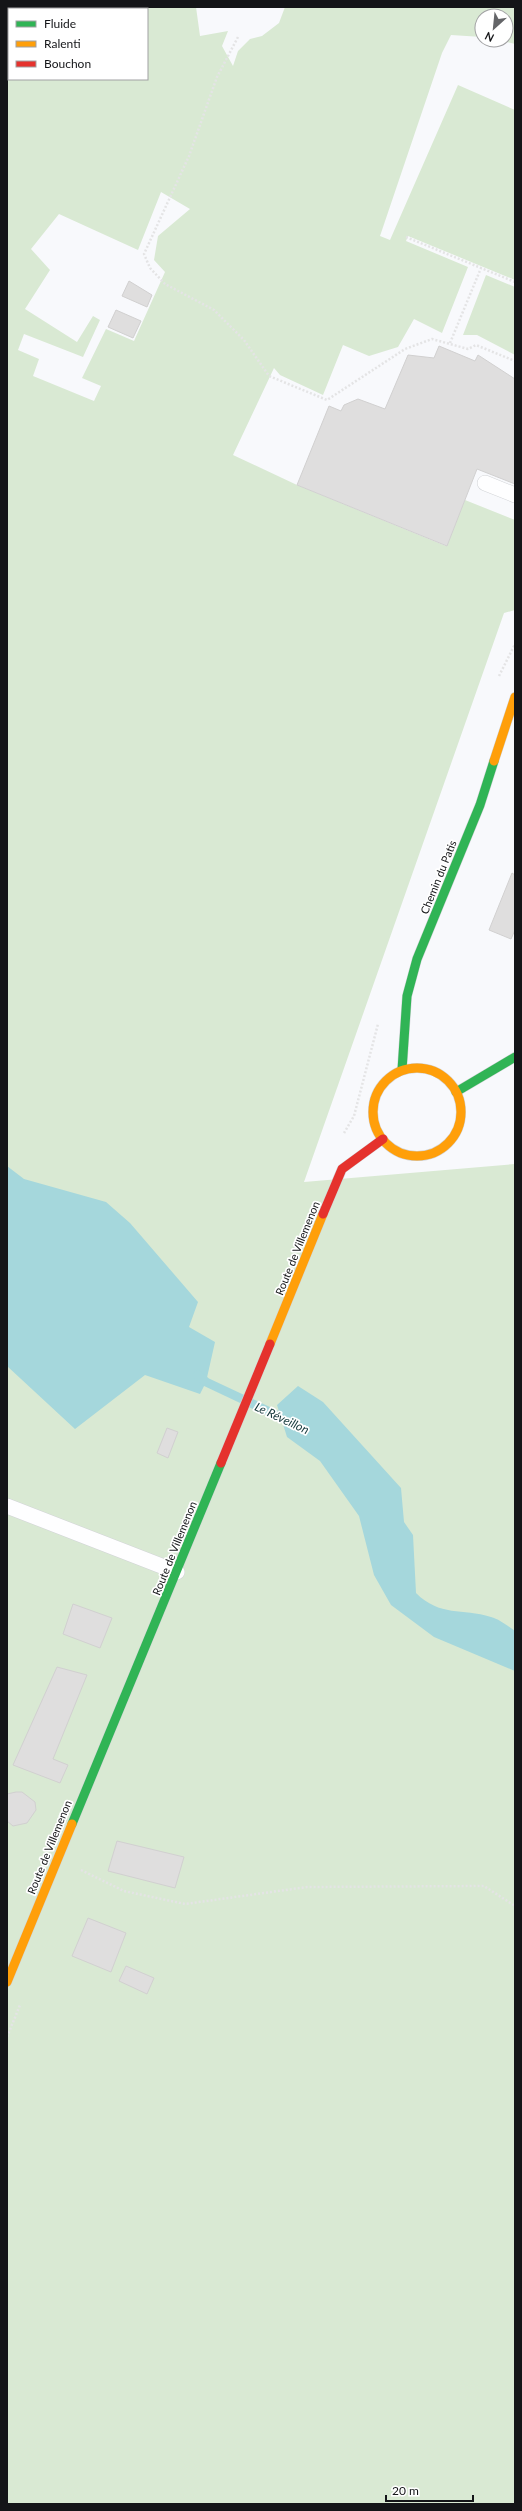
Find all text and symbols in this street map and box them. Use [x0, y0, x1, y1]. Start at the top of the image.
legend [8, 8, 148, 80]
north arrow [474, 8, 514, 48]
text: Fluide [44, 16, 76, 31]
text: N [483, 30, 496, 45]
text: Ralenti [44, 36, 81, 51]
text: Bouchon [44, 56, 91, 71]
street label: Chemin du Patis [417, 838, 459, 916]
street label: Route de Villemenon [272, 1199, 322, 1297]
water label: Le Réveillon [252, 1399, 312, 1437]
street label: Route de Villemenon [149, 1499, 199, 1597]
street label: Route de Villemenon [24, 1798, 74, 1896]
scale bar [386, 2477, 473, 2503]
text: 20 m [392, 2483, 419, 2498]

